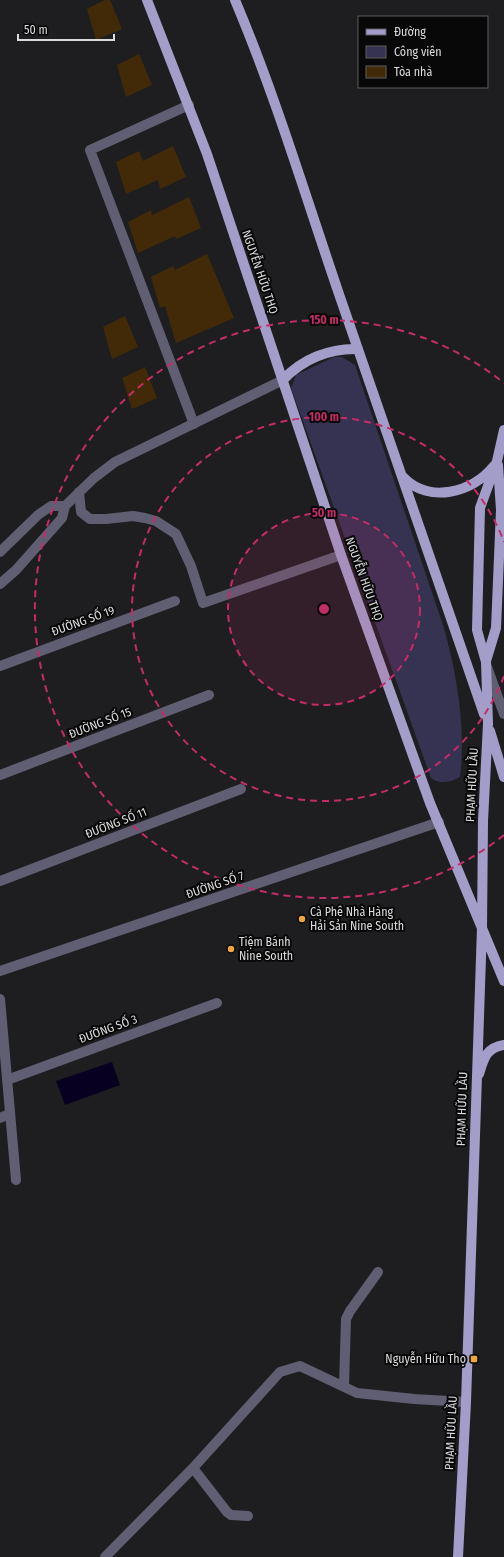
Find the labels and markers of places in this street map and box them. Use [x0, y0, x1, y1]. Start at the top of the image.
centre of rings [317, 602, 331, 616]
place label: Cà Phê Nhà Hàng Hải Sản Nine South [310, 905, 404, 933]
marker: Cà Phê Nhà Hàng Hải Sản Nine South [297, 914, 307, 924]
place label: Tiệm Bánh Nine South [239, 935, 293, 963]
marker: Tiệm Bánh Nine South [226, 944, 236, 954]
place label: Nguyễn Hữu Thọ [385, 1351, 466, 1366]
marker: Nguyễn Hữu Thọ [469, 1354, 479, 1364]

